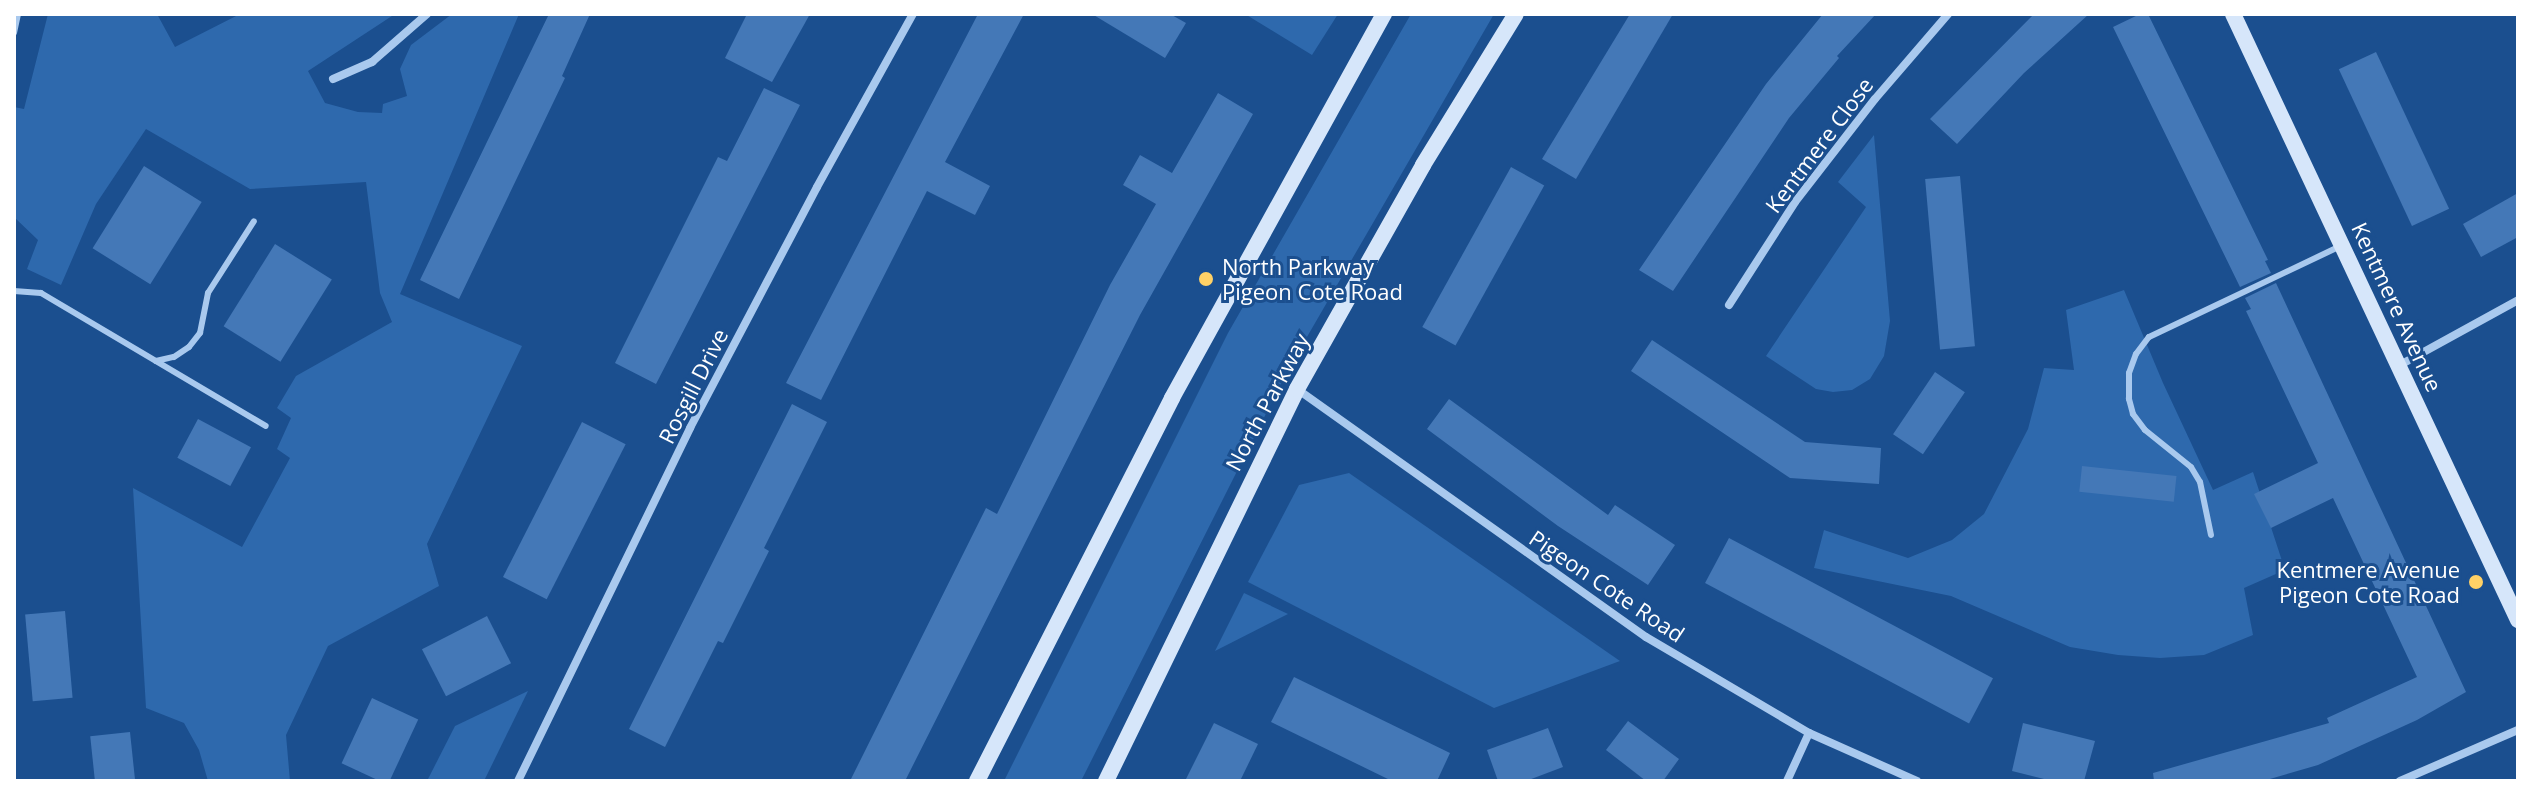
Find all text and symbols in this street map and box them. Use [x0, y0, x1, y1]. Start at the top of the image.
street label: Kentmere Close [1760, 72, 1878, 218]
street label: Kentmere Avenue [2346, 218, 2448, 396]
place label: North Parkway Pigeon Cote Road [1222, 253, 1403, 304]
marker: North Parkway Pigeon Cote Road [1197, 270, 1215, 288]
street label: Rosgill Drive [653, 324, 733, 448]
street label: North Parkway [1220, 329, 1314, 475]
street label: Pigeon Cote Road [1525, 524, 1689, 648]
place label: Kentmere Avenue Pigeon Cote Road [2276, 556, 2460, 608]
marker: Kentmere Avenue Pigeon Cote Road [2467, 573, 2485, 591]

